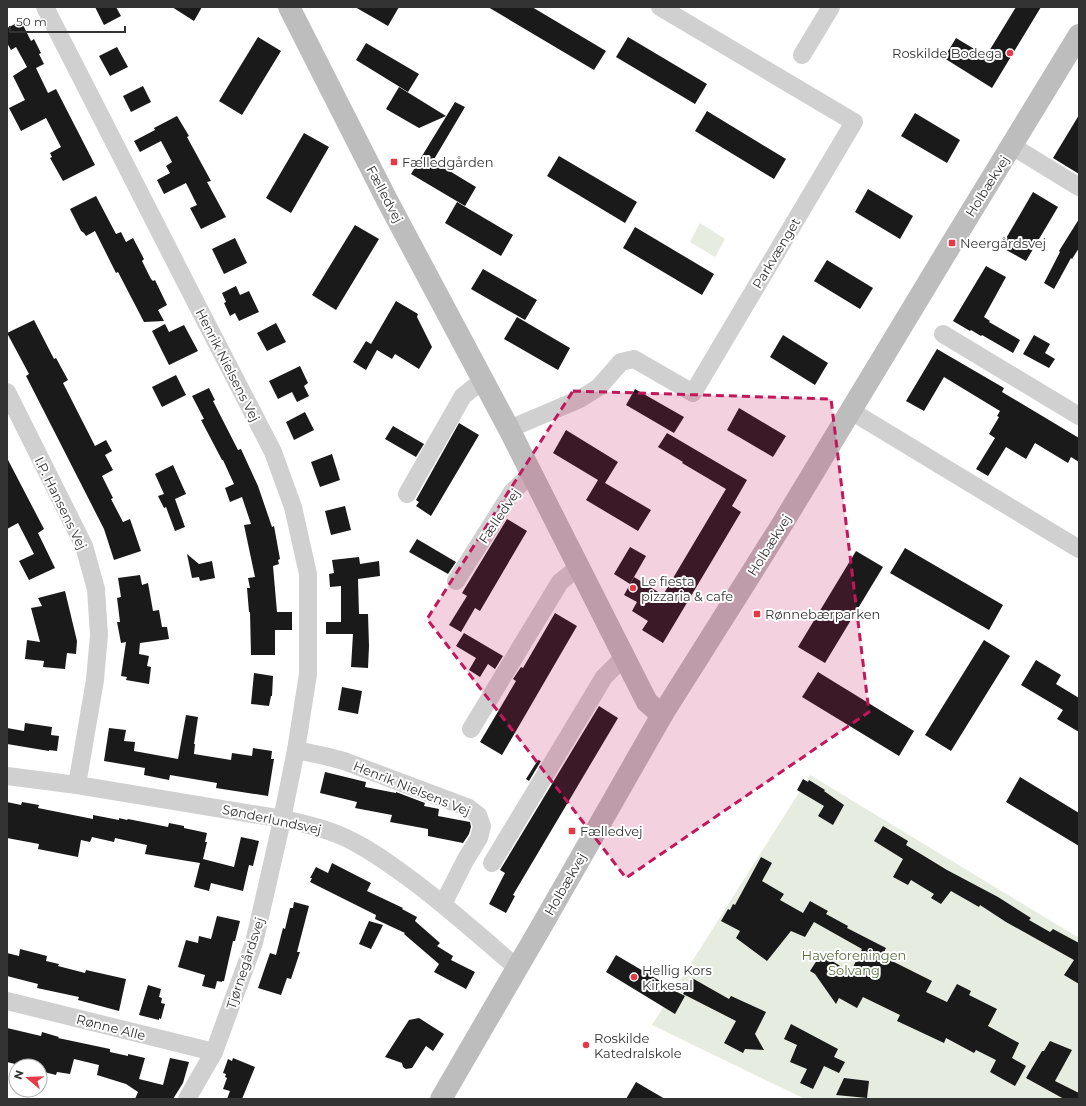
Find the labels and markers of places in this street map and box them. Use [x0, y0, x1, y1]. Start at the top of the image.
place label: Roskilde Bodega [892, 45, 1002, 61]
marker: Roskilde Bodega [1005, 48, 1015, 58]
place label: Fælledgården [402, 154, 494, 170]
marker: Fælledgården [389, 157, 399, 167]
place label: Neergårdsvej [960, 235, 1046, 251]
marker: Neergårdsvej [947, 238, 957, 248]
place label: Le fiesta pizzaria & cafe [641, 573, 733, 604]
marker: Le fiesta pizzaria & cafe [628, 583, 638, 593]
place label: Rønnebærparken [765, 606, 880, 622]
marker: Rønnebærparken [752, 609, 762, 619]
place label: Fælledvej [580, 823, 643, 839]
marker: Fælledvej [567, 826, 577, 836]
place label: Hellig Kors Kirkesal [642, 962, 712, 993]
marker: Hellig Kors Kirkesal [629, 972, 639, 982]
place label: Roskilde Katedralskole [594, 1030, 682, 1061]
marker: Roskilde Katedralskole [581, 1040, 591, 1050]

